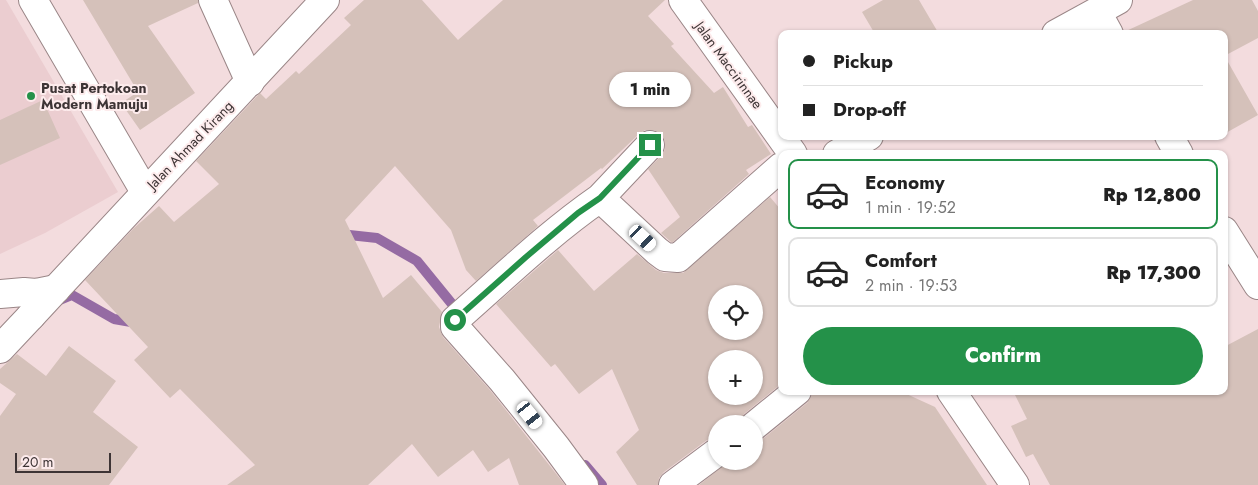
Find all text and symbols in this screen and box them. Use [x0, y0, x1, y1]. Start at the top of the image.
street label: Jalan Maccirinnae [689, 16, 768, 113]
text: Pickup [833, 48, 893, 75]
callout: 1 min [609, 72, 691, 108]
place label: Pusat Pertokoan Modern Mamuju [41, 78, 148, 114]
text: 1 min [630, 78, 670, 101]
marker: Pusat Pertokoan Modern Mamuju [25, 90, 37, 102]
street label: Jalan Ahmad Kirang [141, 96, 238, 195]
text: Drop-off [833, 96, 906, 123]
route end [639, 134, 661, 156]
text: Economy [865, 169, 945, 196]
icon: car [805, 172, 850, 217]
text: Rp 12,800 [1103, 181, 1201, 208]
text: 1 min · 19:52 [865, 196, 956, 219]
car [626, 222, 659, 254]
text: Comfort [865, 247, 937, 274]
icon: car [805, 250, 850, 295]
text: Rp 17,300 [1106, 259, 1201, 286]
text: 2 min · 19:53 [865, 274, 957, 297]
map controls [708, 285, 763, 470]
button: locate [708, 285, 763, 340]
route start [444, 309, 466, 331]
button: Confirm [803, 327, 1203, 385]
button: + [708, 350, 763, 405]
car [514, 399, 545, 431]
button: − [708, 415, 763, 470]
scale bar [15, 450, 111, 473]
text: 20 m [22, 452, 54, 472]

